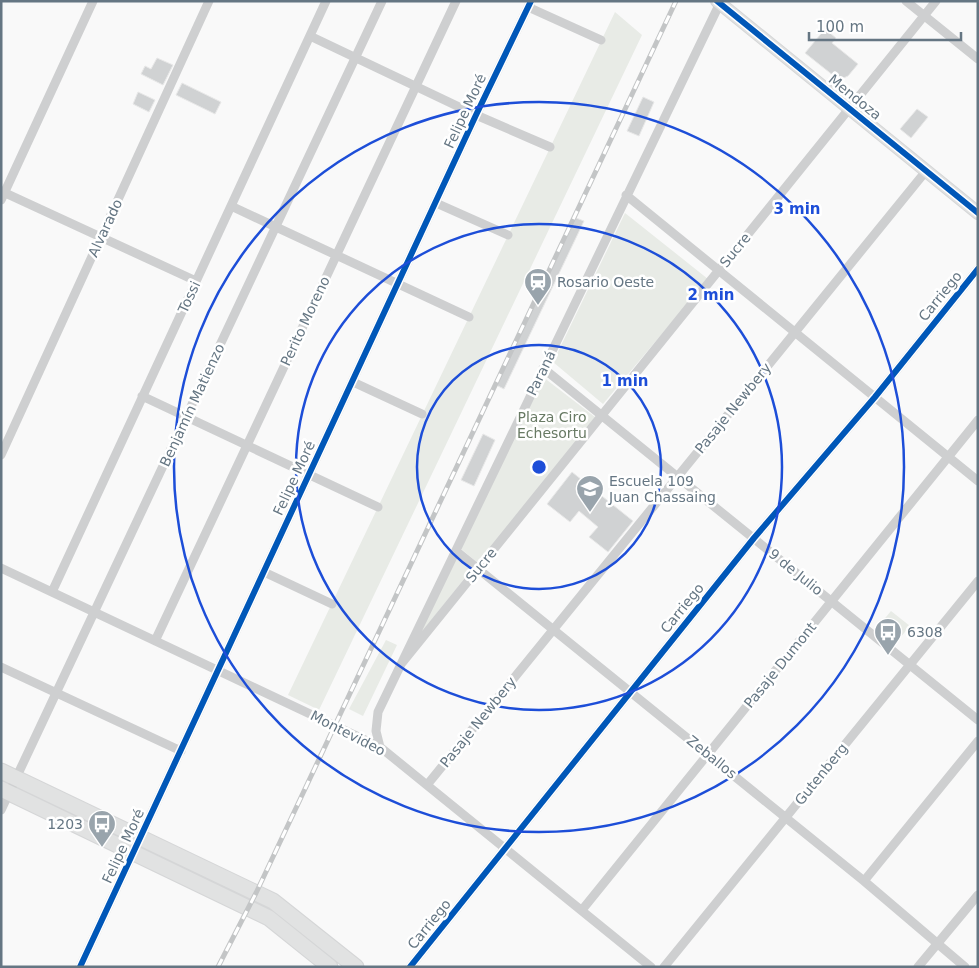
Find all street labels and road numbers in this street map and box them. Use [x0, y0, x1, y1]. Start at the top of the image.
street label: Felipe Moré [441, 71, 489, 151]
street label: Mendoza [826, 71, 884, 123]
street label: Alvarado [85, 196, 125, 260]
street label: Sucre [716, 230, 754, 270]
street label: Carriego [915, 268, 965, 324]
street label: Perito Moreno [277, 274, 333, 368]
street label: Tossi [174, 279, 203, 316]
street label: Benjamín Matienzo [156, 341, 228, 469]
street label: Paraná [523, 348, 559, 398]
street label: Pasaje Newbery [692, 360, 774, 456]
street label: Felipe Moré [270, 438, 318, 518]
street label: Sucre [462, 545, 500, 585]
street label: 9 de Julio [766, 545, 826, 599]
street label: Carriego [657, 580, 707, 636]
street label: Pasaje Dumont [741, 619, 820, 711]
street label: Pasaje Newbery [437, 674, 519, 770]
street label: Montevideo [308, 707, 388, 759]
street label: Zeballos [684, 732, 740, 782]
street label: Gutenberg [791, 740, 851, 808]
street label: Felipe Moré [99, 806, 147, 886]
street label: Carriego [404, 896, 454, 952]

